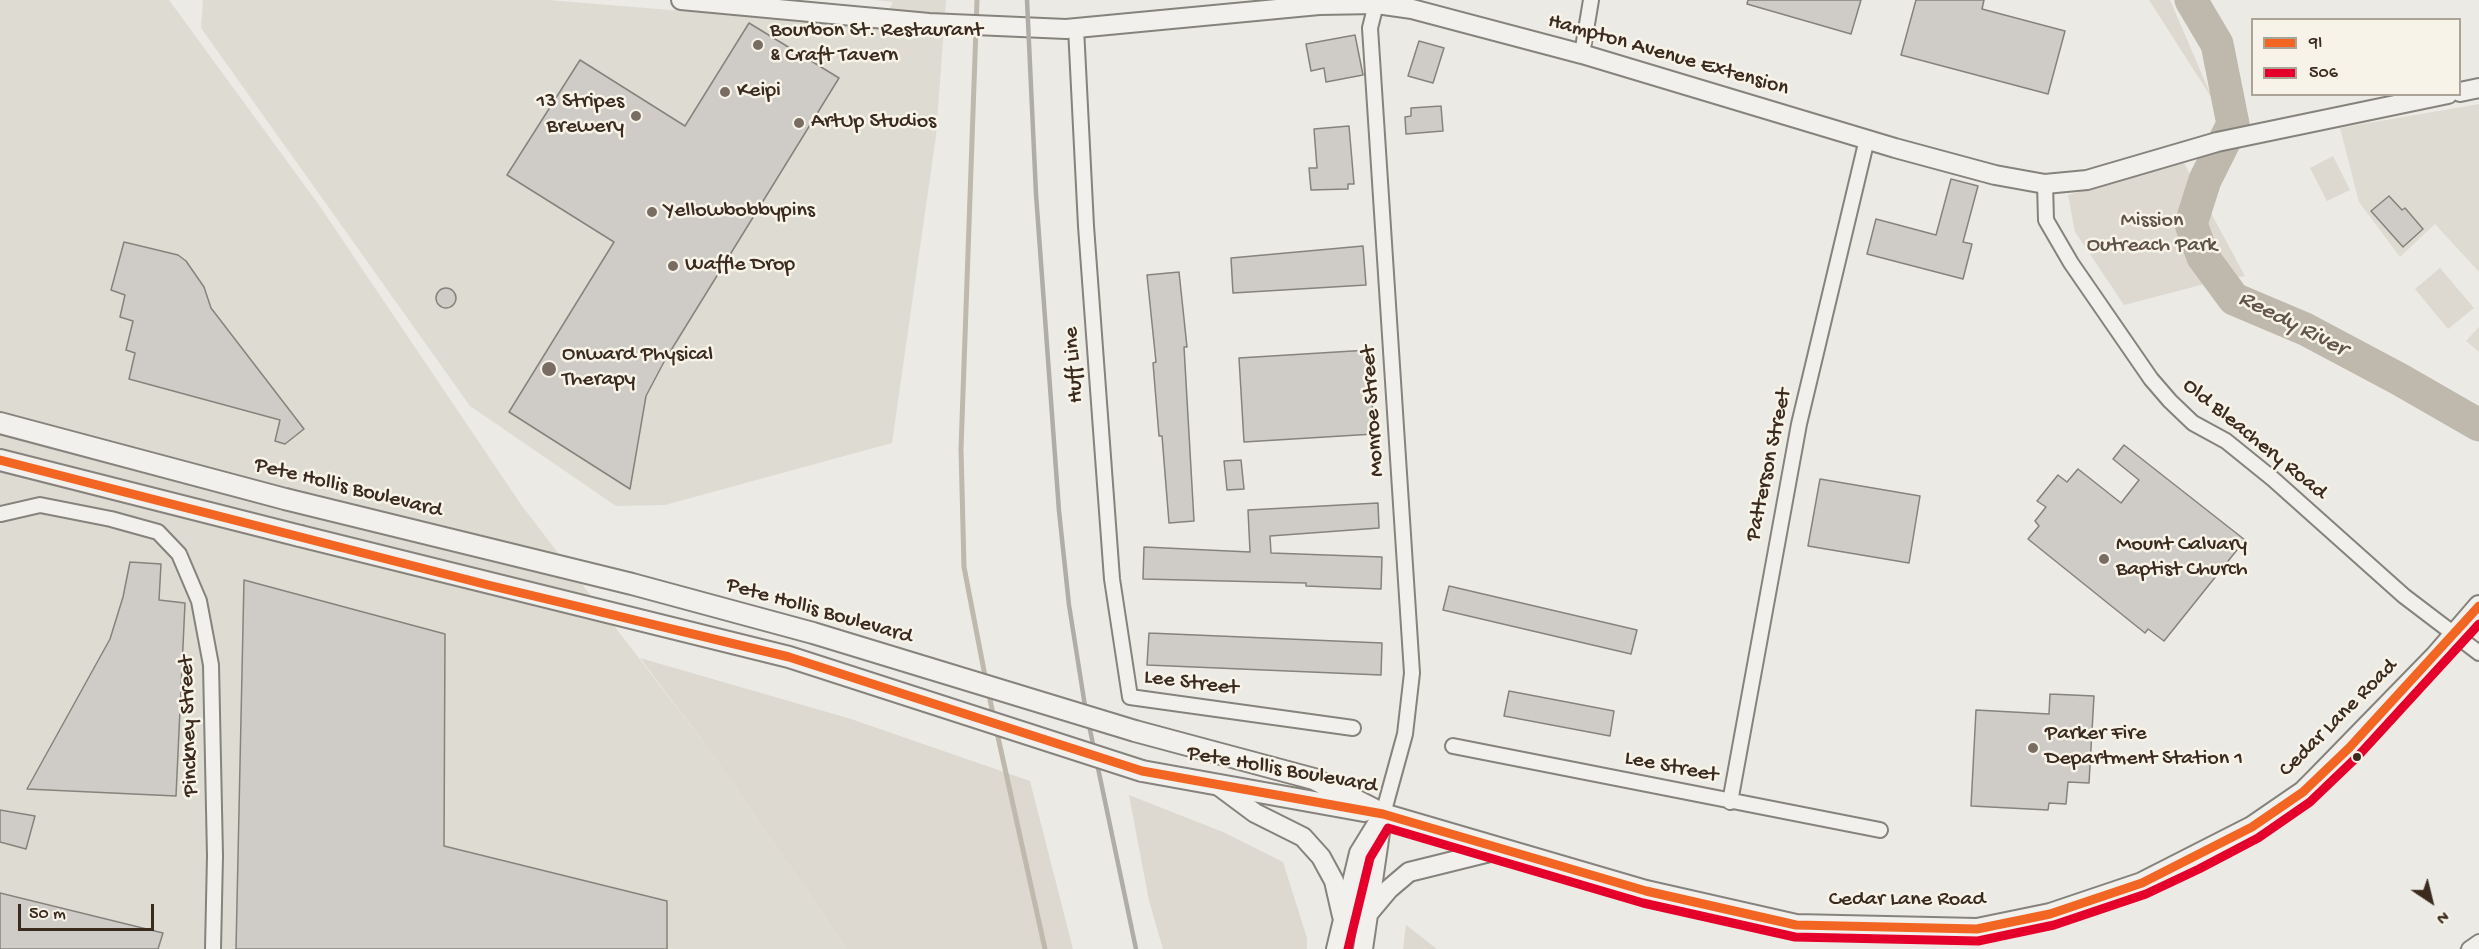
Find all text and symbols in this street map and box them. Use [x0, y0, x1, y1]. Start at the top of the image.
street label: Hampton Avenue Extension [1544, 9, 1792, 103]
legend [2251, 18, 2461, 96]
place label: Bourbon St. Restaurant & Craft Tavern [770, 19, 983, 70]
text: 9I [2309, 33, 2322, 54]
marker: Bourbon St. Restaurant & Craft Tavern [751, 38, 765, 52]
text: 506 [2309, 63, 2338, 84]
place label: Keipi [737, 79, 781, 105]
marker: Keipi [718, 85, 732, 99]
place label: 13 Stripes Brewery [536, 90, 624, 142]
marker: 13 Stripes Brewery [629, 109, 643, 123]
place label: ArtUp Studios [811, 110, 936, 136]
marker: ArtUp Studios [792, 116, 806, 130]
place label: Yellowbobbypins [664, 199, 815, 225]
marker: Yellowbobbypins [645, 205, 659, 219]
park label: Mission Outreach Park [2087, 209, 2217, 260]
place label: Waffle Drop [685, 253, 795, 279]
marker: Waffle Drop [666, 259, 680, 273]
water label: Reedy River [2233, 285, 2351, 365]
street label: Huff Line [1059, 326, 1091, 404]
place label: Onward Physical Therapy [562, 343, 713, 394]
street label: Monroe Street [1356, 344, 1392, 478]
marker: Onward Physical Therapy [540, 360, 558, 378]
street label: Old Bleachery Road [2176, 374, 2332, 506]
street label: Patterson Street [1741, 386, 1799, 544]
street label: Pete Hollis Boulevard [251, 453, 445, 525]
place label: Mount Calvary Baptist Church [2116, 533, 2247, 584]
marker: Mount Calvary Baptist Church [2097, 552, 2111, 566]
street label: Pete Hollis Boulevard [723, 573, 915, 651]
street label: Cedar Lane Road [2274, 654, 2404, 784]
street label: Pinckney Street [174, 655, 206, 797]
street label: Lee Street [1142, 665, 1240, 703]
place label: Parker Fire Department Station 1 [2045, 722, 2243, 774]
street label: Pete Hollis Boulevard [1185, 741, 1379, 801]
marker: Parker Fire Department Station 1 [2026, 741, 2040, 755]
street label: Lee Street [1622, 746, 1720, 790]
unlabelled marker [2351, 751, 2363, 763]
north arrow [2401, 871, 2461, 931]
street label: Cedar Lane Road [1829, 888, 1985, 914]
scale bar [21, 892, 158, 930]
text: 50 m [29, 904, 66, 925]
text: N [2432, 905, 2451, 927]

